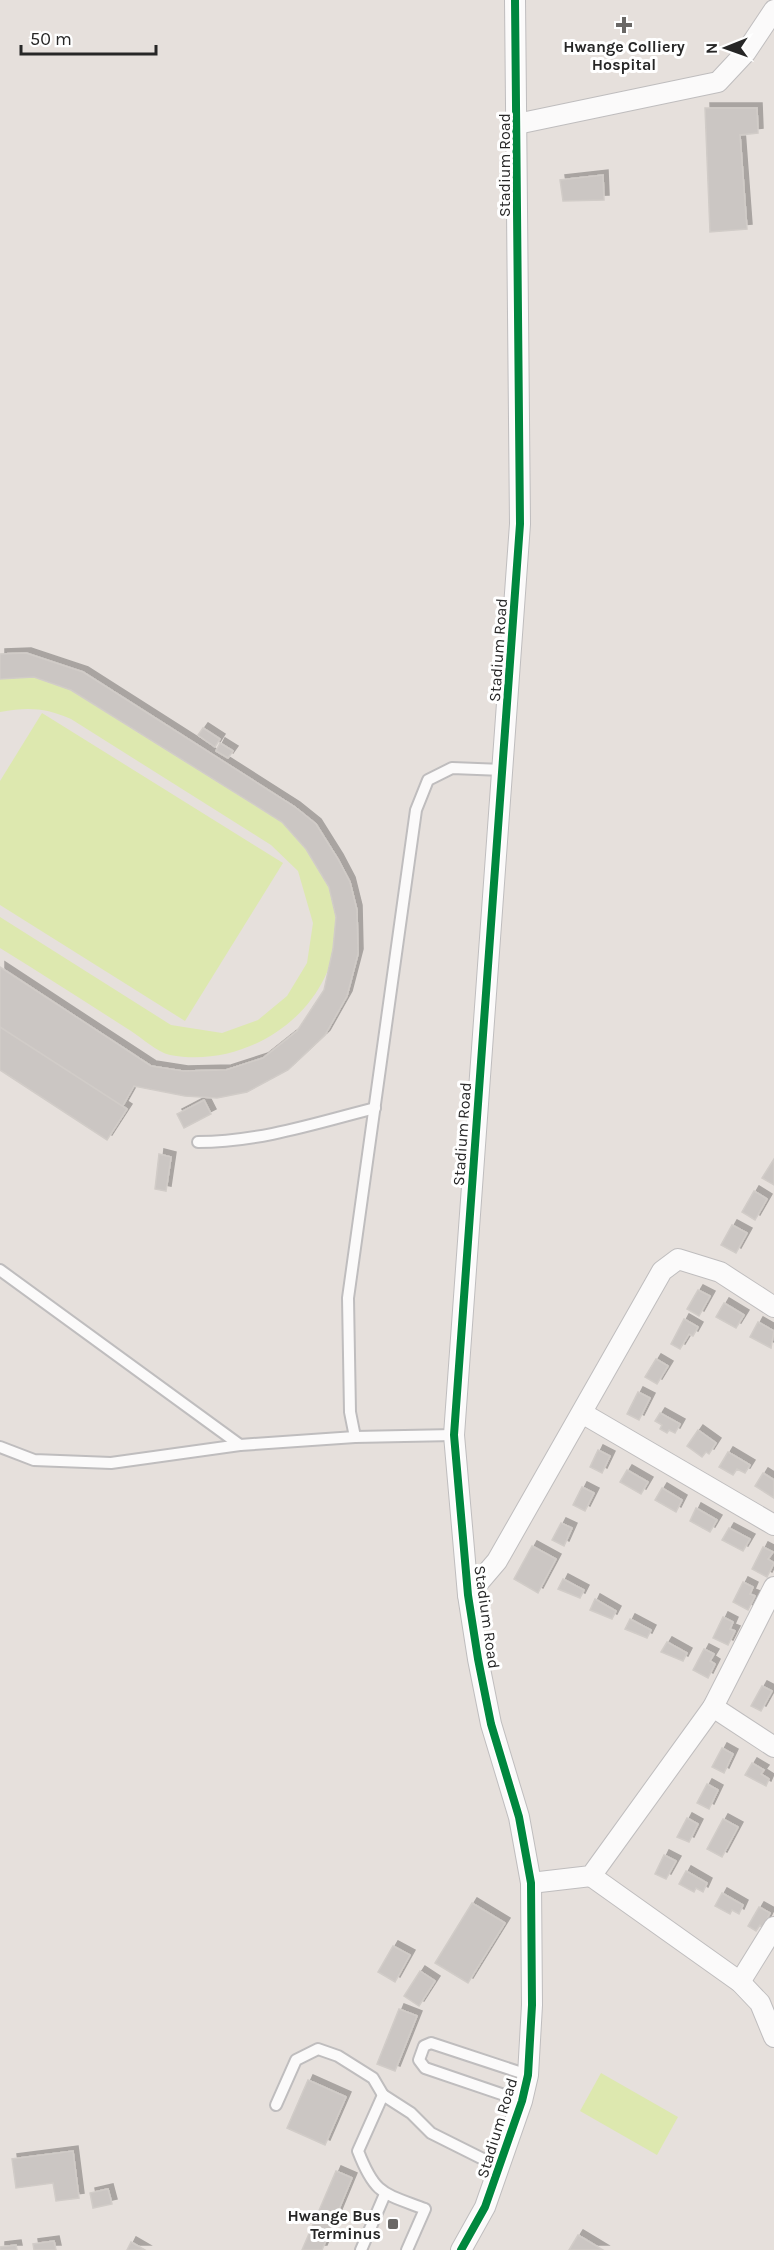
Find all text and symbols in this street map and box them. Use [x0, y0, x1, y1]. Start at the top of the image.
marker: Hwange Colliery Hospital [615, 16, 633, 34]
scale bar [21, 18, 156, 56]
north arrow [696, 18, 756, 78]
text: 50 m [30, 28, 72, 50]
place label: Hwange Colliery Hospital [563, 37, 685, 74]
text: N [702, 42, 721, 54]
street label: Stadium Road [495, 113, 514, 217]
street label: Stadium Road [485, 597, 511, 703]
street label: Stadium Road [449, 1081, 475, 1187]
street label: Stadium Road [470, 1564, 504, 1670]
street label: Stadium Road [473, 2075, 521, 2181]
place label: Hwange Bus Terminus [288, 2206, 381, 2243]
marker: Hwange Bus Terminus [386, 2217, 400, 2231]

